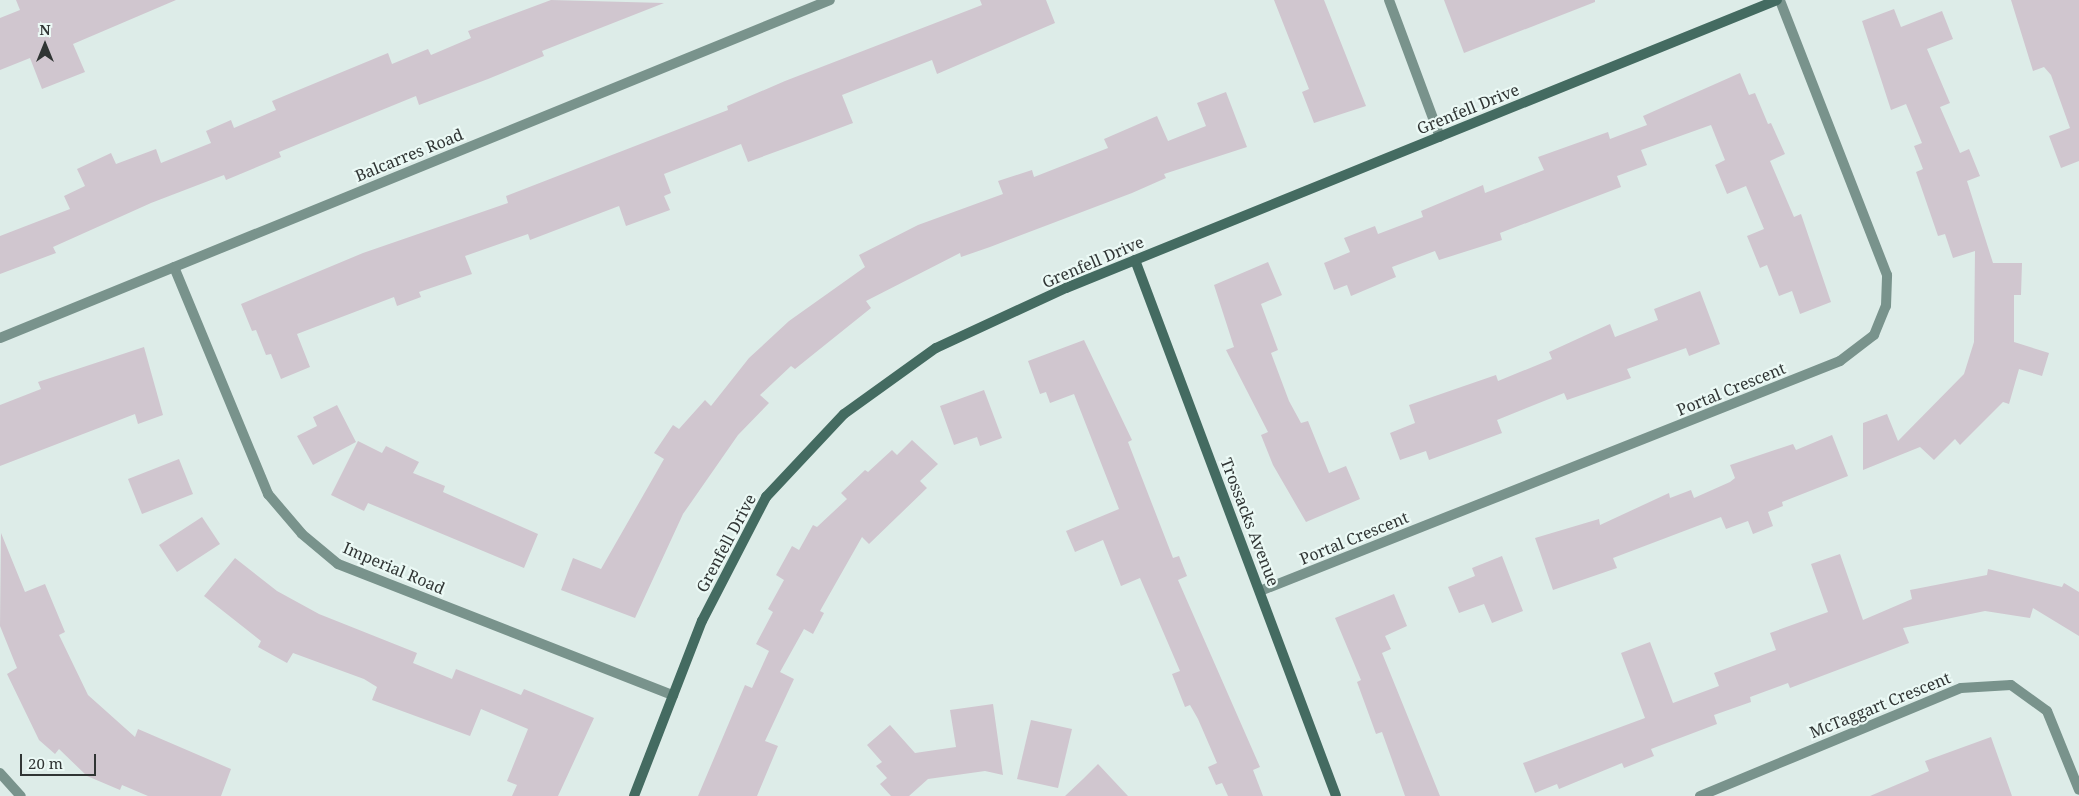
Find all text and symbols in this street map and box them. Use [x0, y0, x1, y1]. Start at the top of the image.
north arrow [20, 20, 70, 70]
text: N [39, 20, 51, 39]
street label: Grenfell Drive [1414, 80, 1522, 138]
street label: Balcarres Road [352, 125, 466, 185]
street label: Grenfell Drive [1039, 232, 1147, 292]
street label: Portal Crescent [1674, 358, 1788, 420]
street label: Trossacks Avenue [1217, 455, 1283, 589]
street label: Grenfell Drive [692, 491, 760, 595]
street label: Portal Crescent [1297, 507, 1411, 569]
street label: Imperial Road [340, 538, 448, 598]
street label: McTaggart Crescent [1807, 668, 1953, 742]
scale bar [22, 744, 99, 776]
text: 20 m [28, 753, 63, 773]

